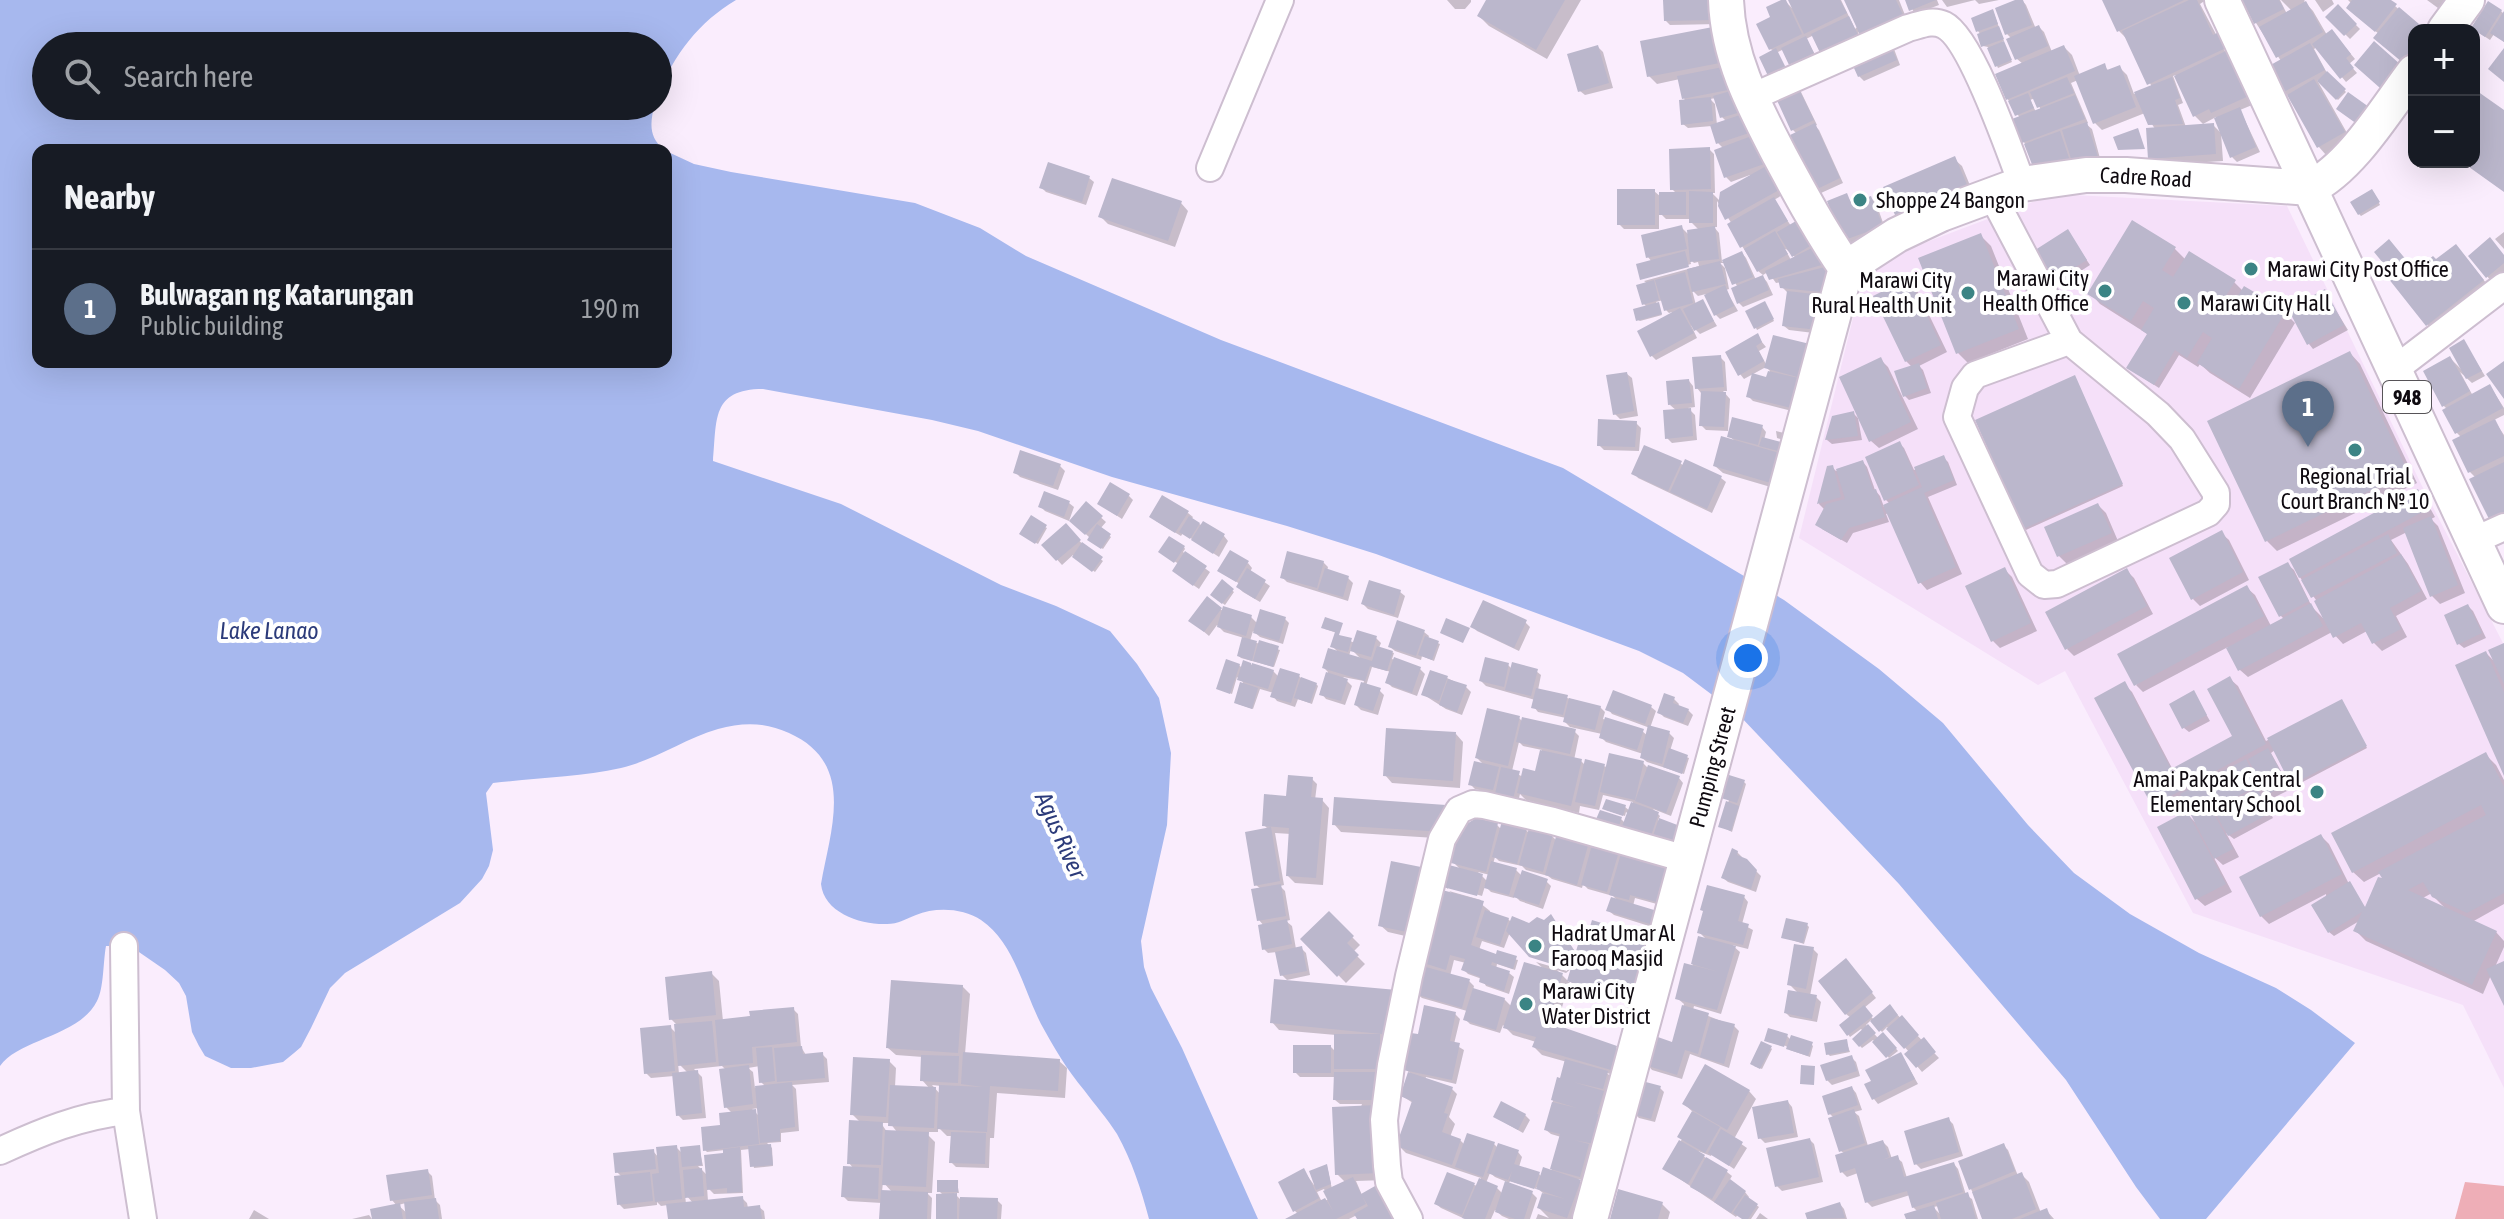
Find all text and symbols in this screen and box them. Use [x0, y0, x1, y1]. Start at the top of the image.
map controls [2408, 24, 2480, 168]
button: + [2408, 24, 2480, 96]
search box [32, 32, 672, 120]
icon: search [60, 54, 104, 98]
text: Search here [124, 59, 253, 93]
button: − [2408, 96, 2480, 168]
street label: Cadre Road [2099, 162, 2193, 192]
text: Nearby [64, 177, 155, 216]
place label: Shoppe 24 Bangon [1876, 187, 2025, 213]
marker: Shoppe 24 Bangon [1851, 191, 1869, 209]
place label: Marawi City Post Office [2267, 256, 2449, 282]
marker: Marawi City Post Office [2242, 260, 2260, 278]
place label: Marawi City Health Office [1982, 265, 2089, 316]
place label: Marawi City Rural Health Unit [1811, 267, 1952, 318]
text: Bulwagan ng Katarungan [140, 277, 414, 311]
marker: Marawi City Health Office [2096, 282, 2114, 300]
marker: Marawi City Rural Health Unit [1959, 284, 1977, 302]
place label: Marawi City Hall [2200, 290, 2331, 316]
text: 1 [84, 294, 96, 324]
text: 190 m [581, 294, 640, 324]
marker: Marawi City Hall [2175, 294, 2193, 312]
text: Public building [140, 311, 283, 341]
pin: 1 [2282, 381, 2334, 447]
road number: 948 [2383, 381, 2431, 413]
marker: Regional Trial Court Branch № 10 [2346, 441, 2364, 459]
place label: Regional Trial Court Branch № 10 [2281, 463, 2429, 514]
water label: Lake Lanao [219, 617, 319, 644]
your location [1728, 638, 1768, 678]
street label: Pumping Street [1683, 704, 1741, 830]
place label: Amai Pakpak Central Elementary School [2133, 766, 2301, 817]
marker: Amai Pakpak Central Elementary School [2308, 783, 2326, 801]
water label: Agus River [1030, 787, 1092, 883]
place label: Hadrat Umar Al Farooq Masjid [1551, 920, 1675, 971]
marker: Hadrat Umar Al Farooq Masjid [1526, 937, 1544, 955]
place label: Marawi City Water District [1542, 978, 1651, 1029]
marker: Marawi City Water District [1517, 995, 1535, 1013]

